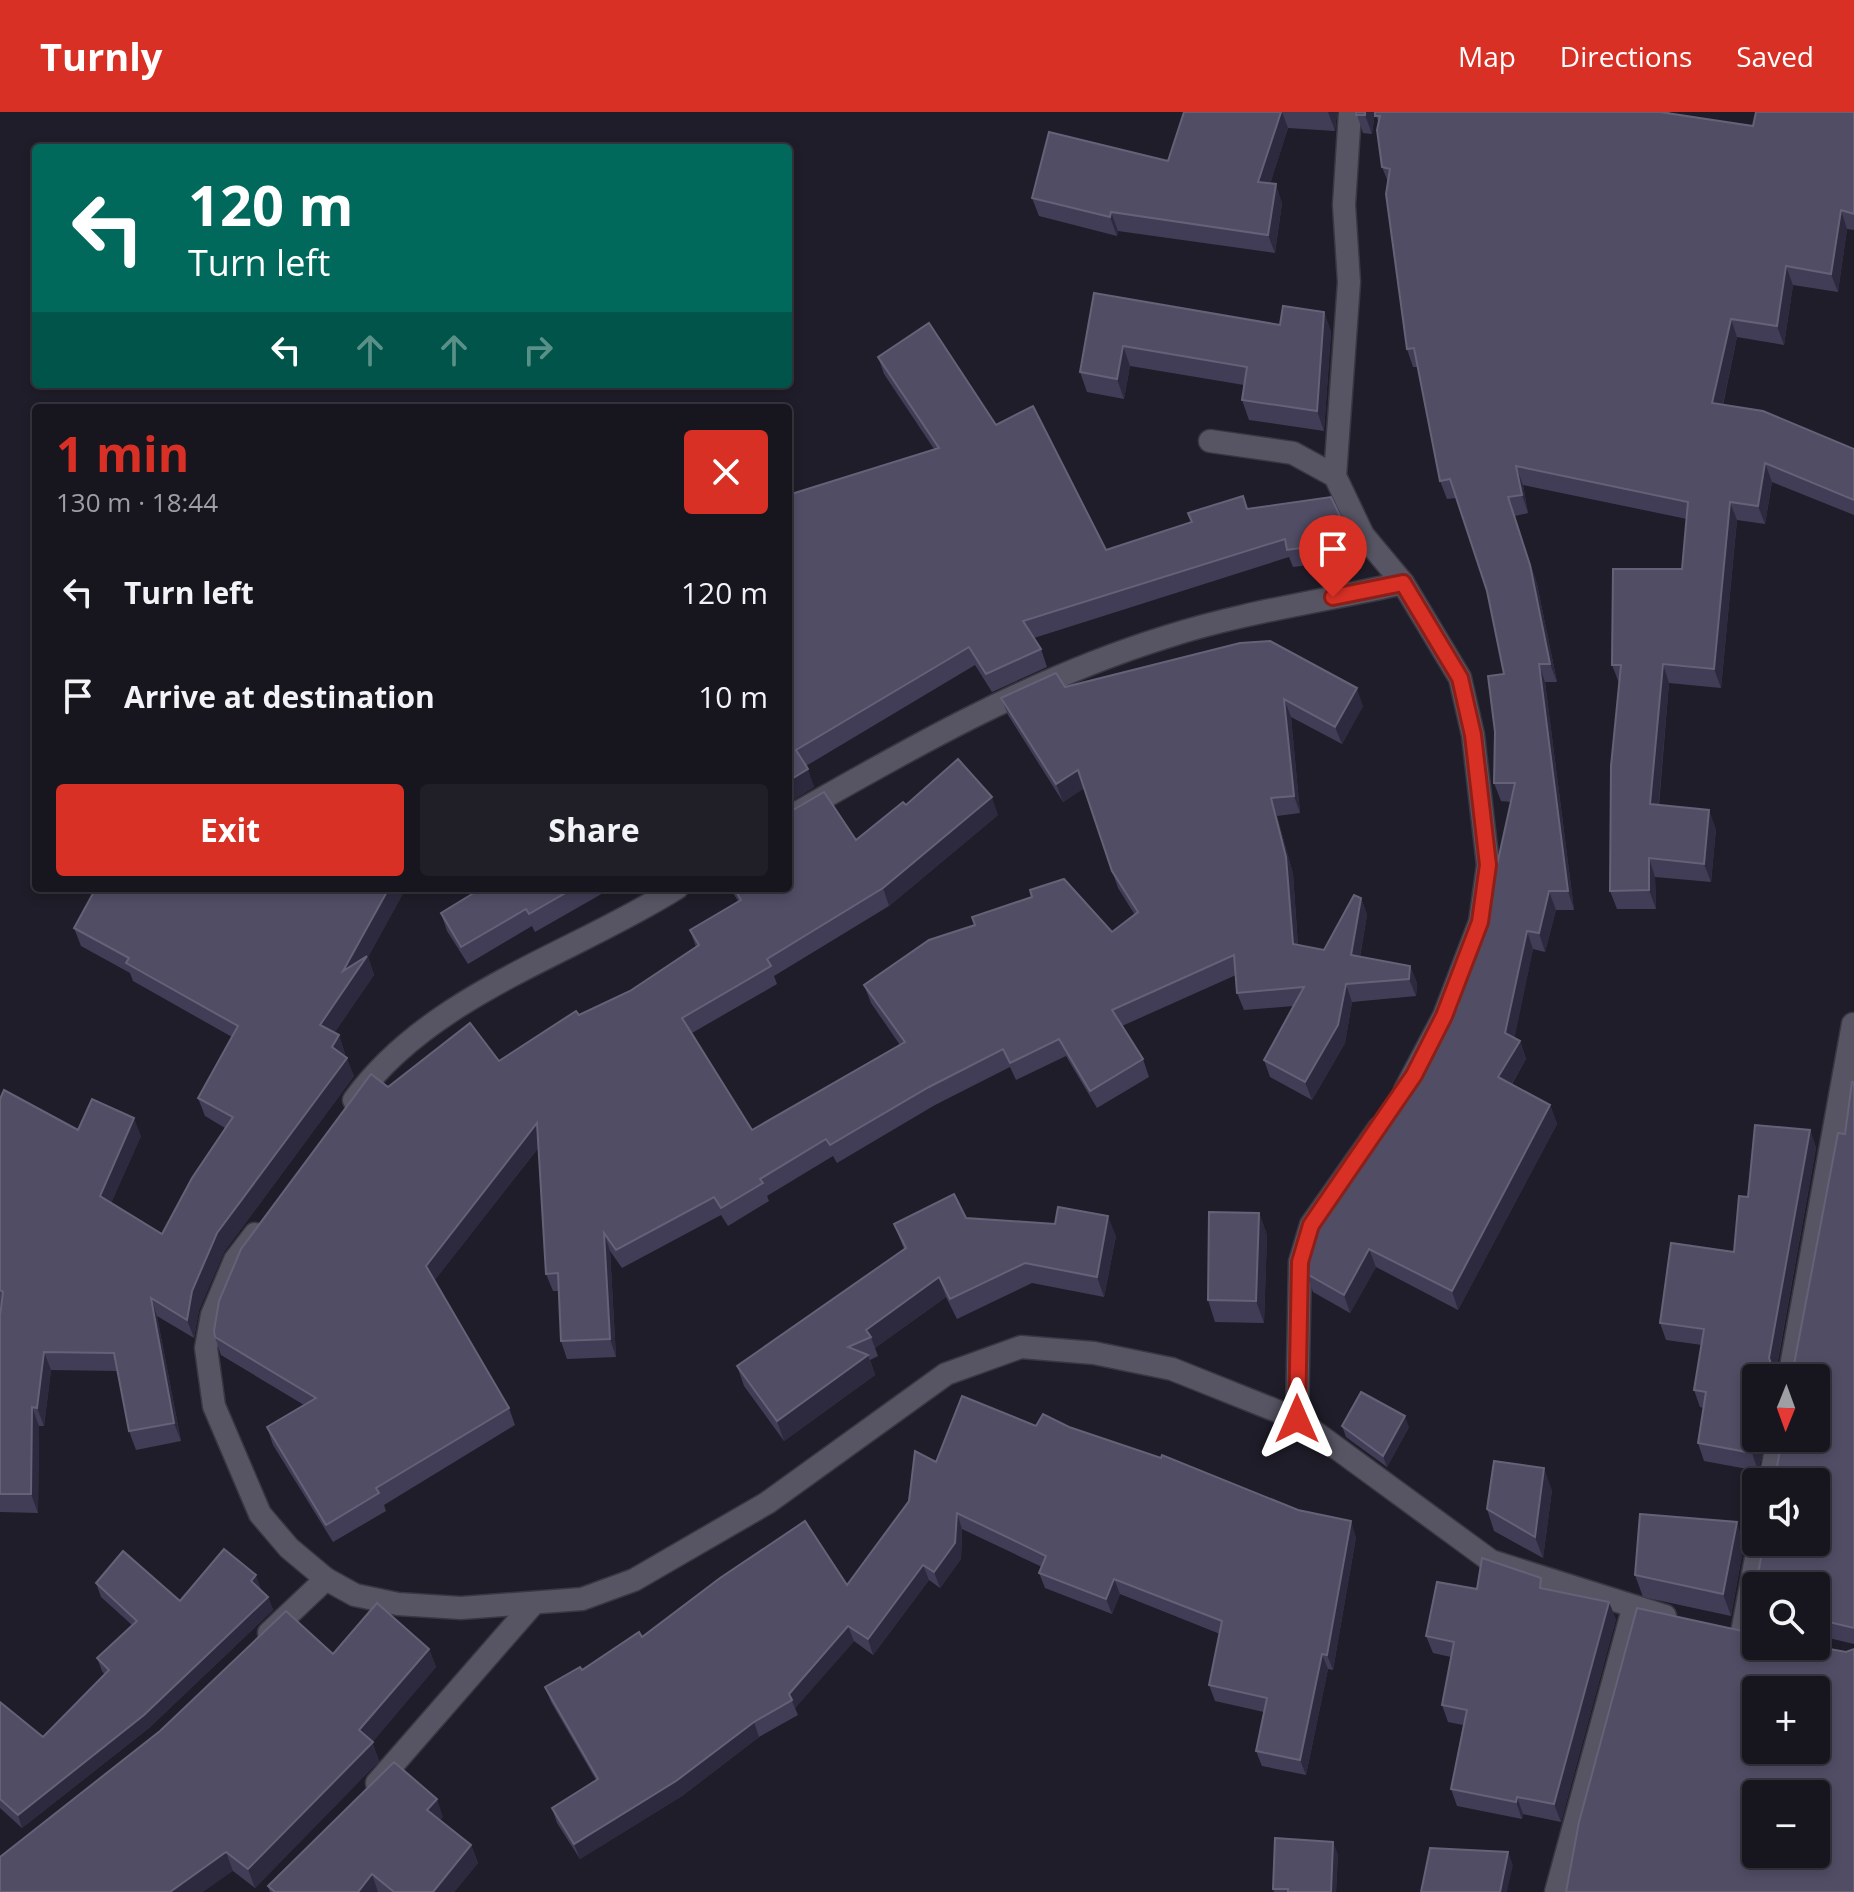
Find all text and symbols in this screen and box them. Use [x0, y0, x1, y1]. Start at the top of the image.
text: Turnly [40, 30, 162, 82]
text: Map [1458, 37, 1516, 75]
text: Directions [1560, 37, 1692, 75]
text: Saved [1736, 37, 1814, 75]
text: 120 m [188, 166, 354, 242]
icon: left [56, 176, 160, 280]
text: Turn left [188, 238, 330, 287]
icon: left [264, 328, 308, 372]
icon: ahead [348, 328, 392, 372]
icon: ahead [432, 328, 476, 372]
icon: right [516, 328, 560, 372]
text: 1 min [56, 421, 189, 486]
button: close [684, 430, 768, 514]
text: 130 m · 18:44 [56, 484, 218, 520]
pin [1299, 515, 1367, 597]
icon: arrive [1311, 527, 1355, 571]
icon: left [56, 570, 100, 614]
text: Turn left [124, 572, 254, 613]
text: 120 m [681, 572, 768, 613]
icon: arrive [56, 674, 100, 718]
text: Arrive at destination [124, 676, 435, 717]
text: 10 m [698, 676, 768, 717]
button: Exit [56, 784, 404, 876]
button: Share [420, 784, 768, 876]
north arrow [1742, 1364, 1830, 1452]
map controls [1742, 1364, 1830, 1868]
position arrow [1255, 1377, 1339, 1461]
button: sound [1742, 1468, 1830, 1556]
button: search [1742, 1572, 1830, 1660]
button: + [1742, 1676, 1830, 1764]
button: − [1742, 1780, 1830, 1868]

